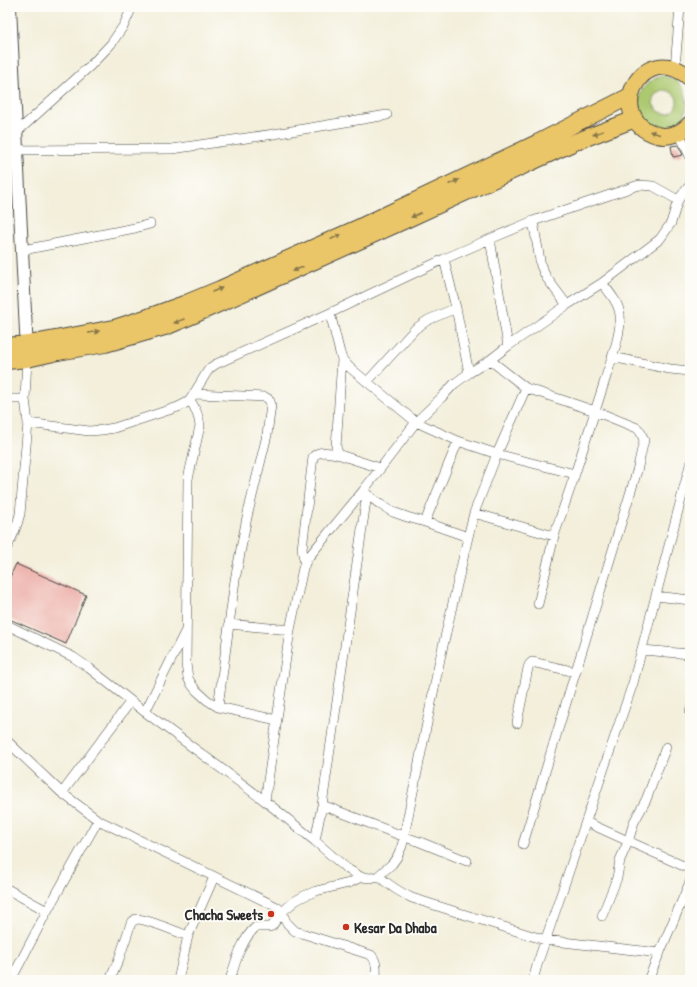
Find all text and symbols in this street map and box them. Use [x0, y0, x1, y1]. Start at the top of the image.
one-way arrow [648, 130, 660, 136]
one-way arrow [592, 131, 604, 137]
one-way arrow [448, 179, 459, 185]
one-way arrow [410, 212, 422, 218]
one-way arrow [330, 234, 342, 240]
one-way arrow [291, 266, 303, 272]
one-way arrow [211, 287, 223, 294]
one-way arrow [172, 319, 184, 325]
one-way arrow [88, 329, 100, 335]
place label: Chacha Sweets [184, 904, 263, 925]
marker: Chacha Sweets [266, 909, 276, 919]
place label: Kesar Da Dhaba [354, 917, 437, 938]
marker: Kesar Da Dhaba [341, 922, 351, 932]

